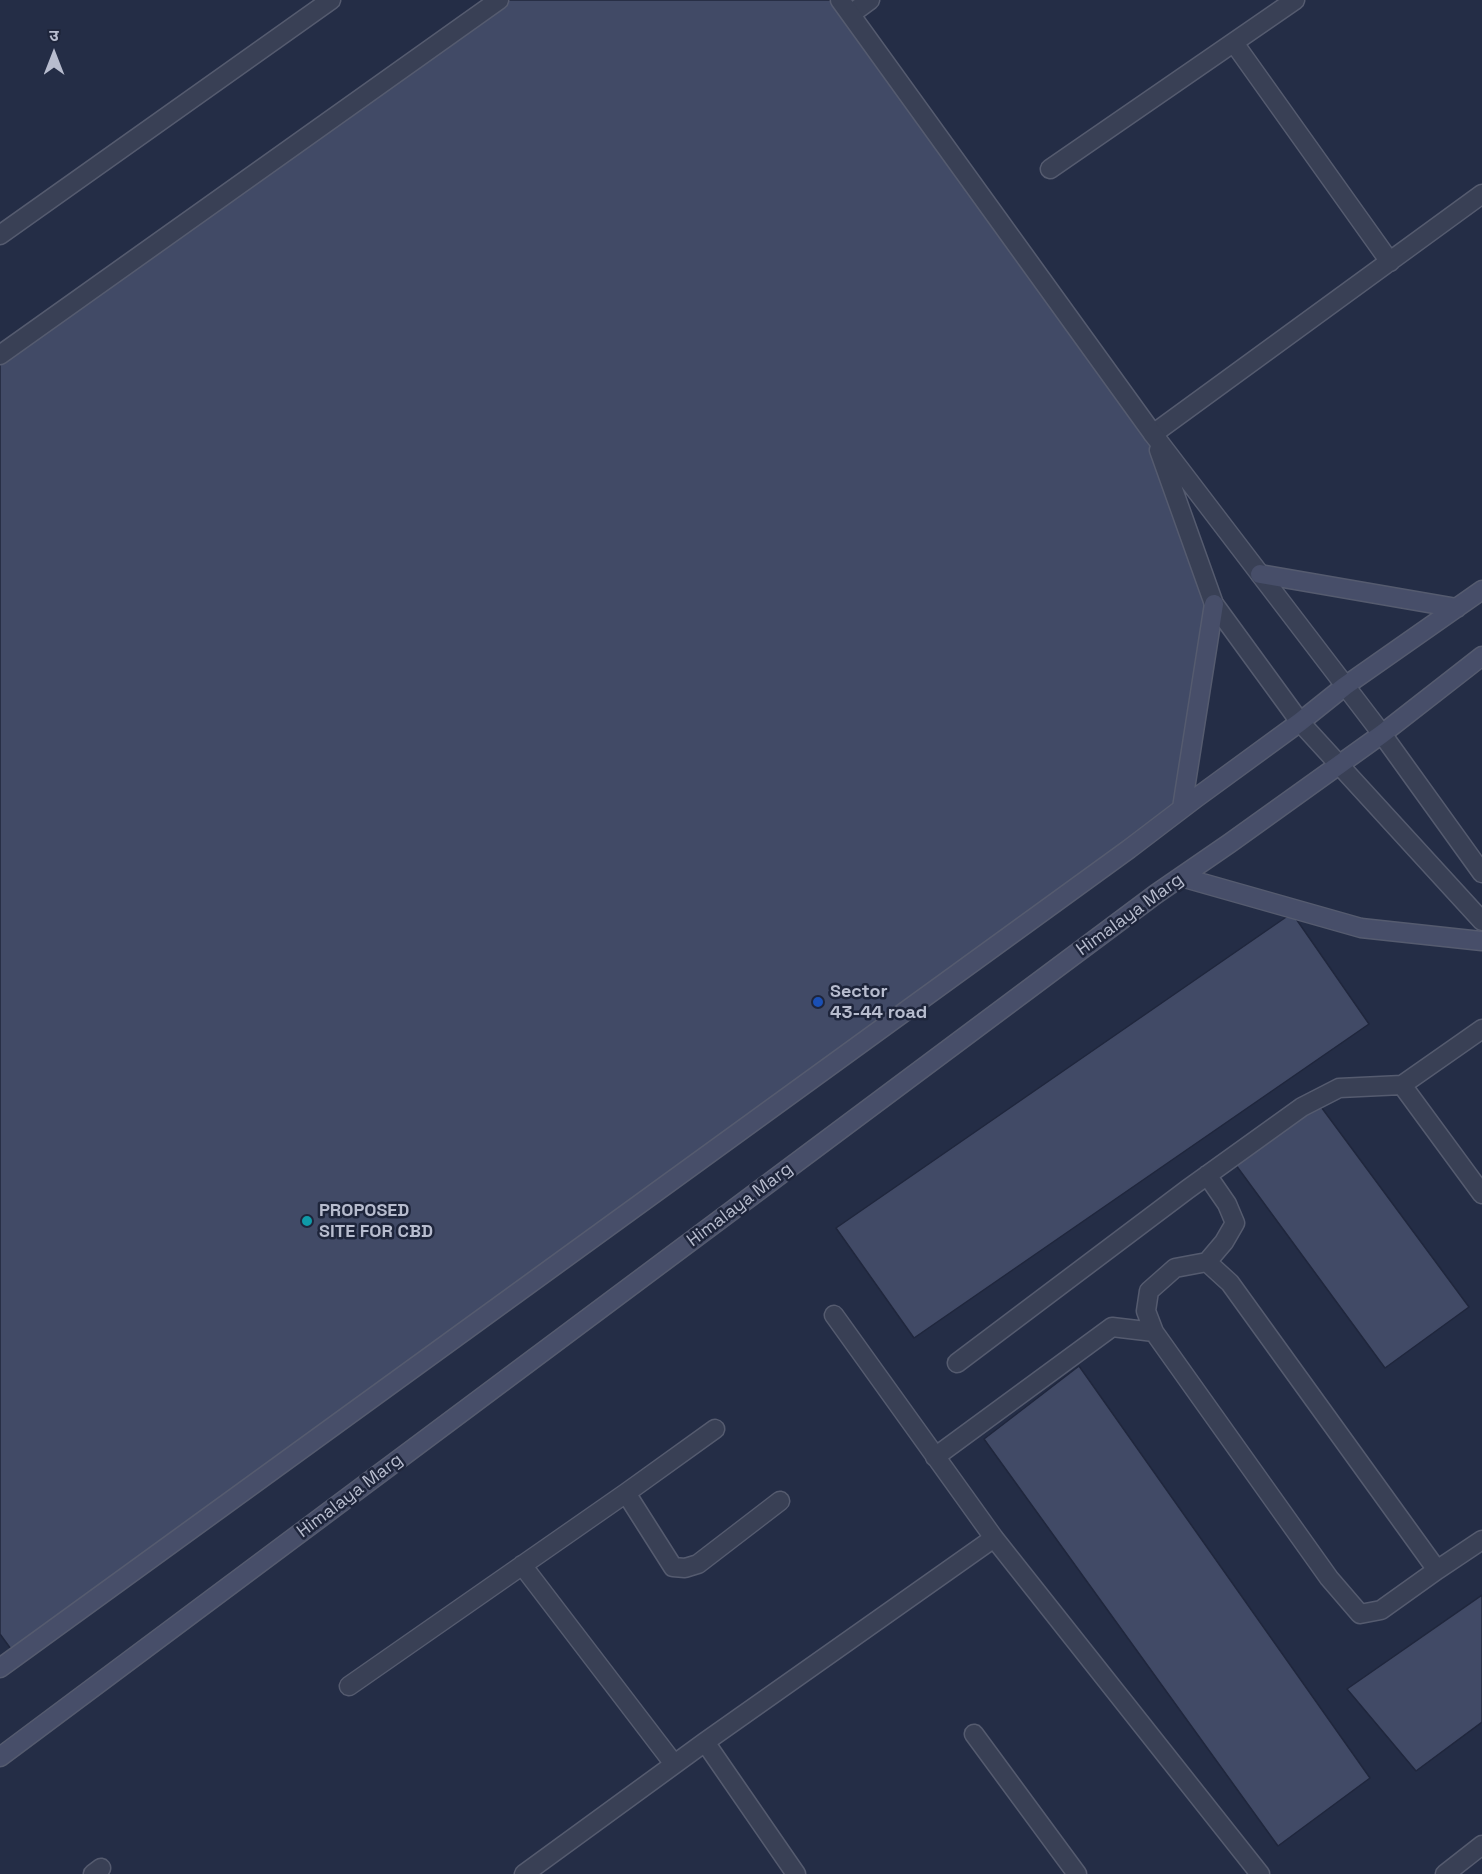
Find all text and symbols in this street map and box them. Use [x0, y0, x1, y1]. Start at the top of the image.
north arrow [24, 24, 84, 84]
text: उ [49, 25, 59, 46]
street label: Himalaya Marg [1072, 869, 1188, 961]
place label: Sector 43-44 road [830, 981, 927, 1024]
marker: Sector 43-44 road [811, 995, 825, 1009]
street label: Himalaya Marg [683, 1158, 797, 1252]
place label: PROPOSED SITE FOR CBD [319, 1200, 433, 1242]
marker: PROPOSED SITE FOR CBD [300, 1214, 314, 1228]
street label: Himalaya Marg [293, 1449, 407, 1543]

